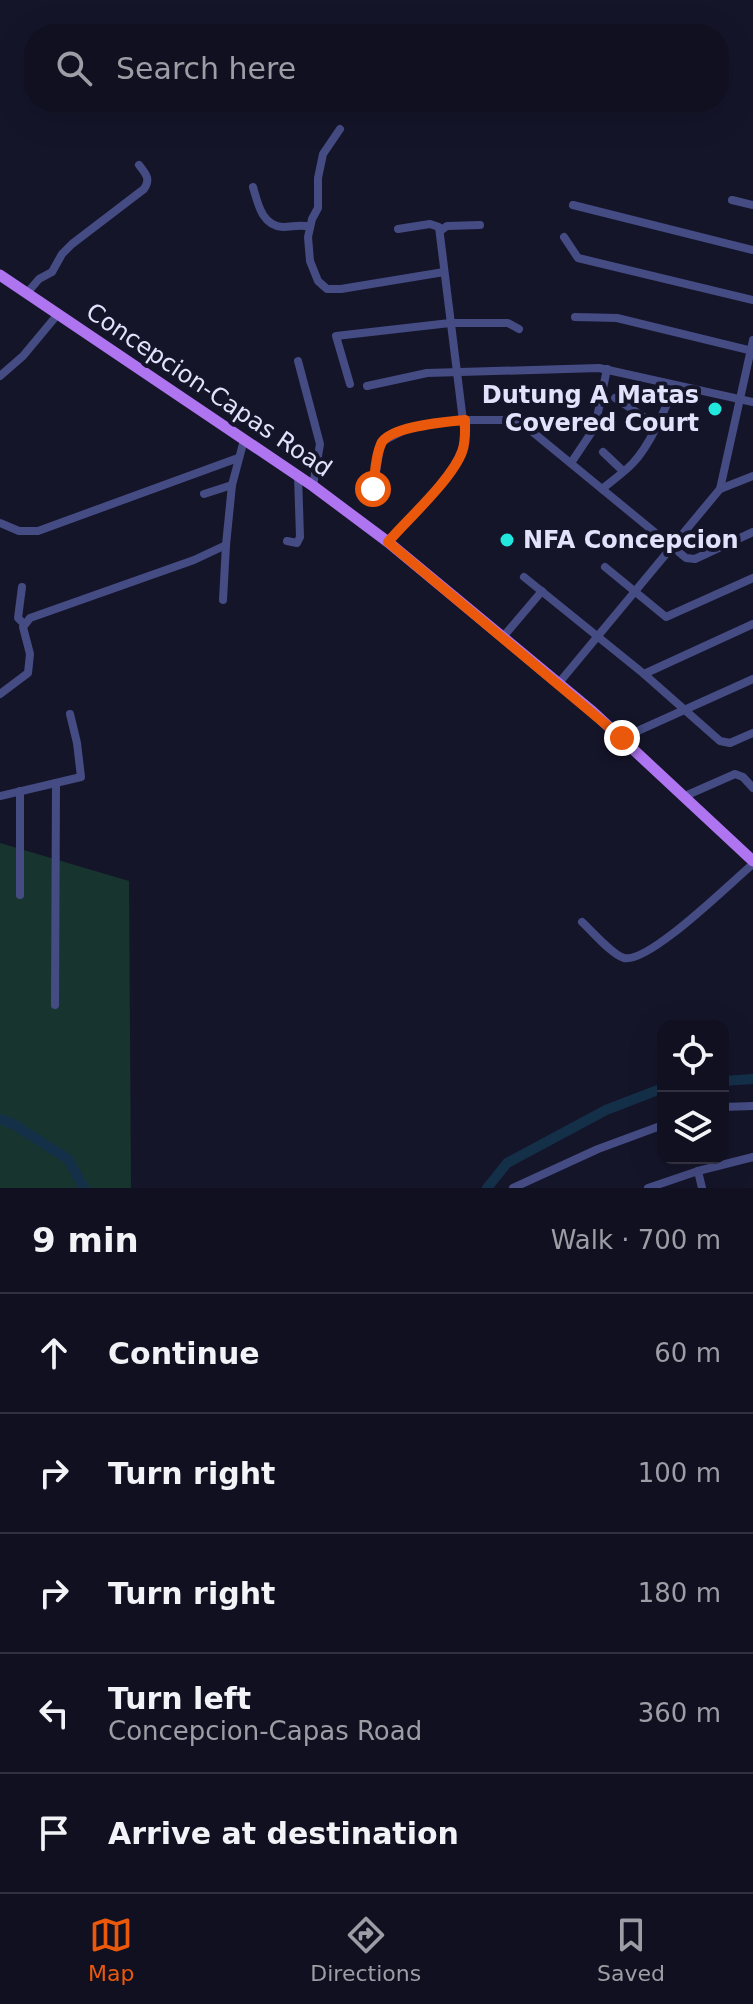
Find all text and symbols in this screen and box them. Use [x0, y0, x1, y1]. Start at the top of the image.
search box [24, 24, 729, 112]
icon: search [52, 46, 96, 90]
text: Search here [116, 51, 296, 86]
street label: Concepcion-Capas Road [81, 297, 337, 483]
place label: Dutung A Matas Covered Court [482, 381, 699, 437]
marker: Dutung A Matas Covered Court [706, 400, 724, 418]
route start [355, 471, 391, 507]
place label: NFA Concepcion [523, 526, 739, 554]
marker: NFA Concepcion [498, 531, 516, 549]
route end [604, 720, 640, 756]
map controls [657, 1020, 729, 1164]
button: locate [657, 1020, 729, 1092]
button: layers [657, 1092, 729, 1164]
text: 9 min [32, 1220, 139, 1260]
text: Walk · 700 m [551, 1225, 721, 1255]
icon: ahead [32, 1331, 76, 1375]
text: Continue [108, 1336, 260, 1371]
text: 60 m [654, 1338, 721, 1368]
icon: right [32, 1451, 76, 1495]
text: Turn right [108, 1456, 275, 1491]
text: 100 m [638, 1458, 721, 1488]
icon: right [32, 1571, 76, 1615]
text: Turn right [108, 1576, 275, 1611]
text: 180 m [638, 1578, 721, 1608]
text: Turn left [108, 1681, 251, 1716]
icon: left [32, 1691, 76, 1735]
text: 360 m [638, 1698, 721, 1728]
text: Concepcion-Capas Road [108, 1716, 422, 1746]
icon: arrive [32, 1811, 76, 1855]
text: Arrive at destination [108, 1816, 459, 1851]
tab: Map [88, 1913, 134, 1986]
tab: Directions [310, 1913, 421, 1986]
tab: Saved [597, 1913, 665, 1986]

